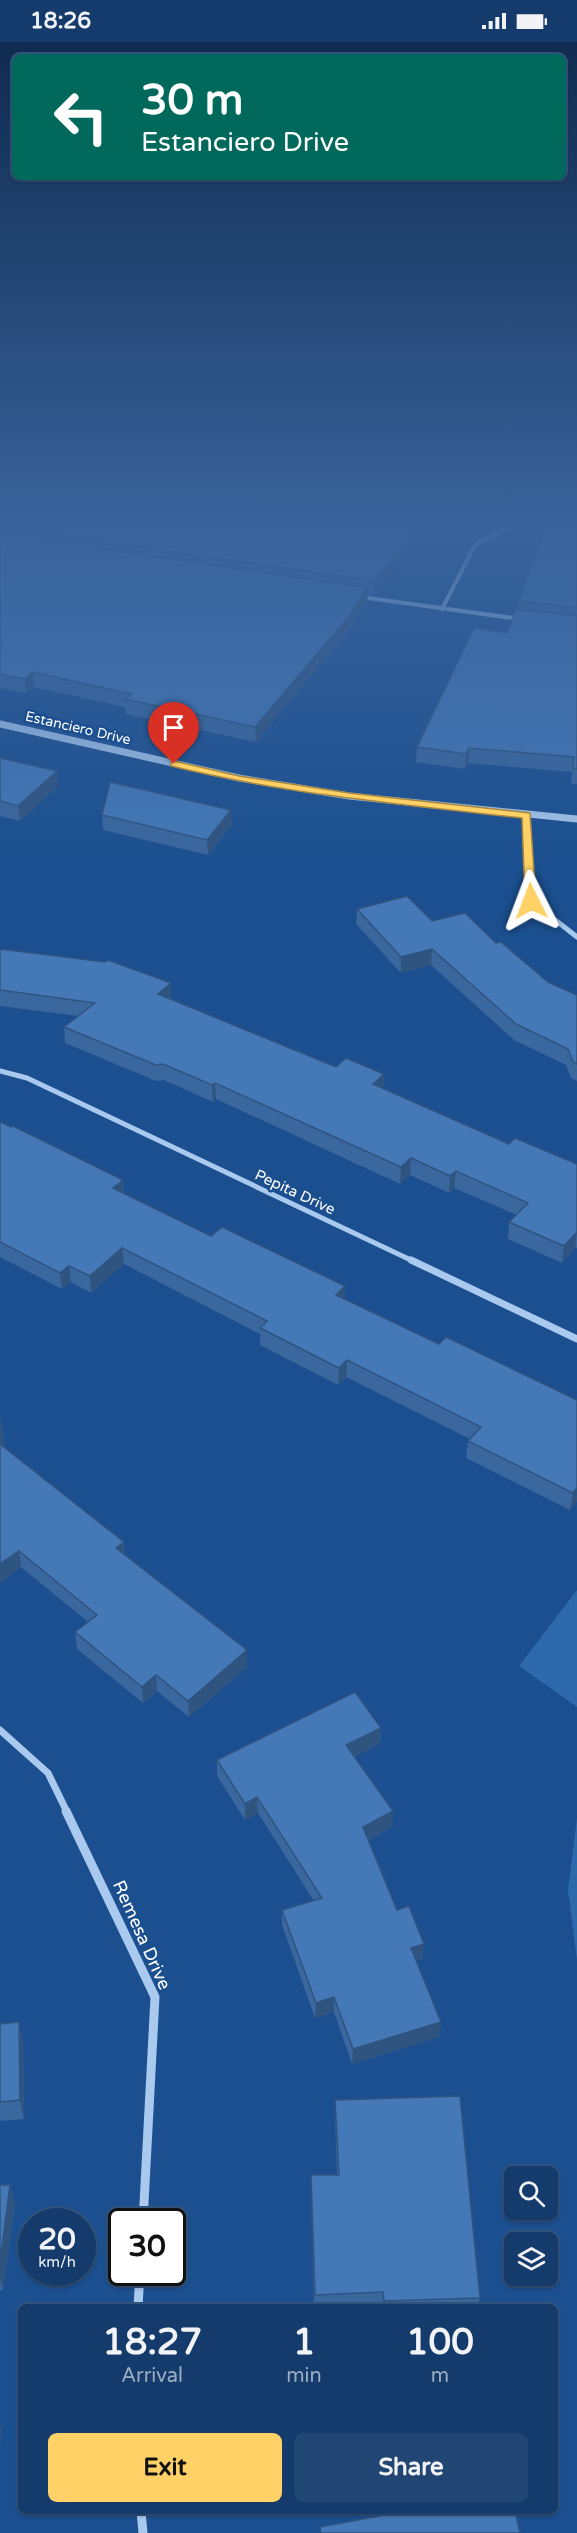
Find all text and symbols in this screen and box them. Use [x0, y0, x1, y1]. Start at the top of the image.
text: 18:26 [30, 8, 91, 34]
text: 30 m [141, 75, 243, 126]
icon: left [42, 78, 120, 156]
text: Estanciero Drive [141, 126, 349, 159]
pin [148, 702, 199, 764]
street label: Estanciero Drive [24, 708, 133, 748]
icon: arrive [157, 711, 190, 744]
position arrow [499, 869, 563, 933]
street label: Pepita Drive [252, 1166, 338, 1218]
street label: Remesa Drive [108, 1877, 176, 1993]
map controls [504, 2166, 558, 2286]
button: search [504, 2166, 558, 2220]
speed limit sign: 30 [108, 2208, 186, 2286]
text: 20 [38, 2221, 76, 2258]
button: layers [504, 2232, 558, 2286]
text: km/h [38, 2253, 76, 2271]
text: 18:27 [102, 2321, 202, 2364]
text: 1 [293, 2321, 315, 2364]
text: 100 [406, 2321, 474, 2364]
text: Arrival [121, 2364, 183, 2388]
text: min [286, 2364, 322, 2388]
text: m [431, 2364, 449, 2388]
button: Exit [48, 2433, 282, 2502]
button: Share [294, 2433, 528, 2502]

